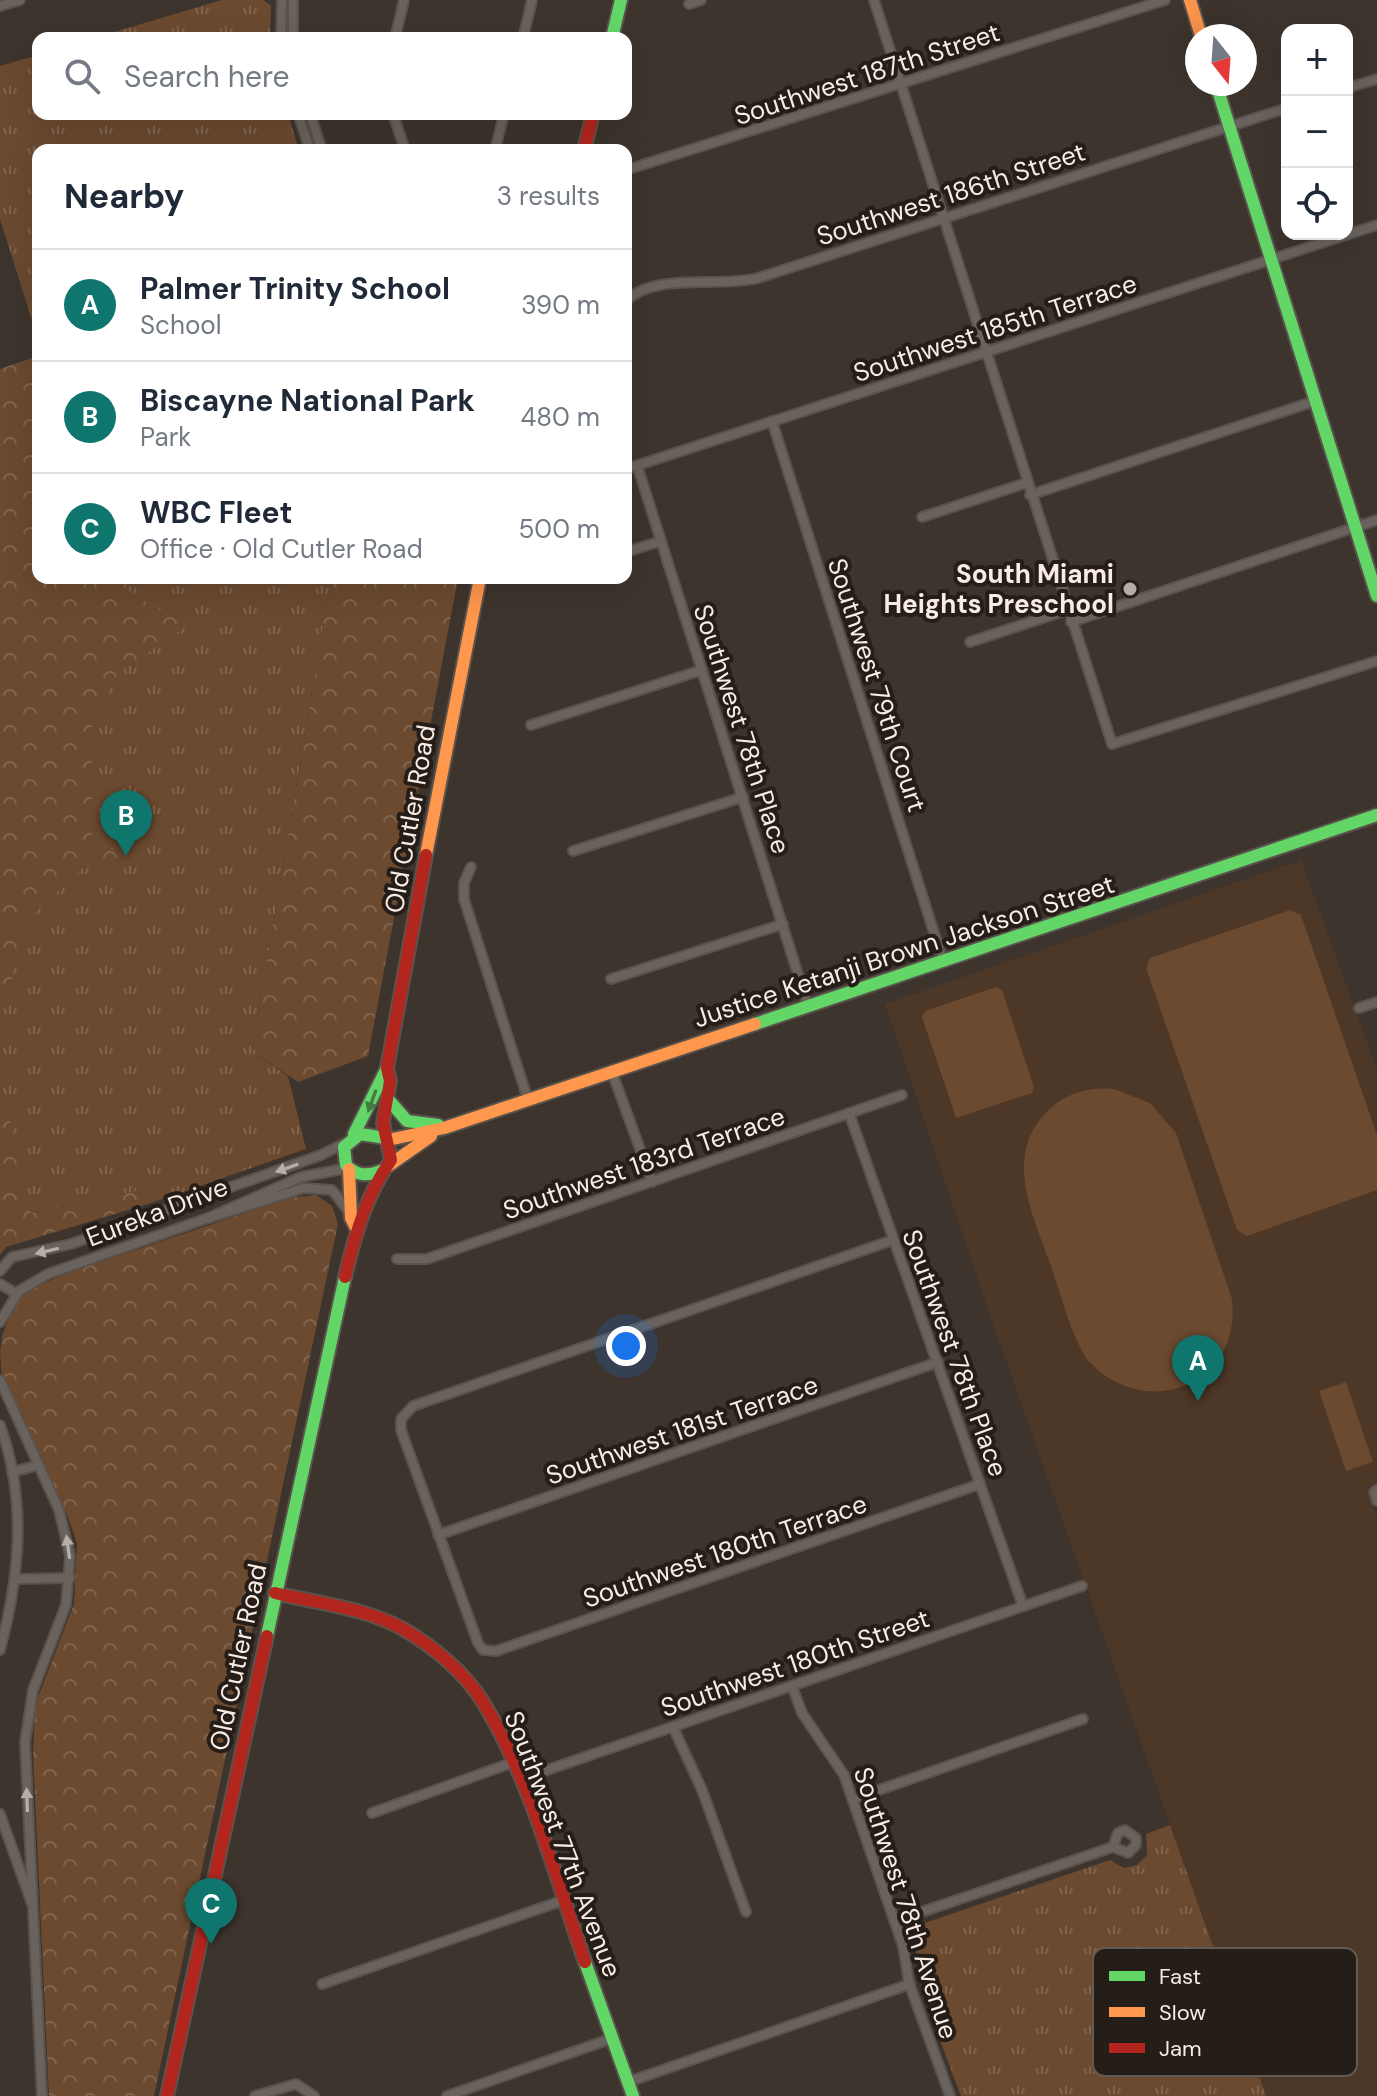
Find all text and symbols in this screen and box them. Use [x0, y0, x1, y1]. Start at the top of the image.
street label: Southwest 187th Street [730, 15, 1004, 133]
north arrow [1185, 24, 1257, 96]
map controls [1281, 24, 1353, 240]
button: + [1281, 24, 1353, 96]
search box [32, 32, 632, 120]
icon: search [60, 54, 104, 98]
text: Search here [124, 57, 290, 96]
button: − [1281, 96, 1353, 168]
street label: Southwest 186th Street [812, 135, 1090, 253]
button: locate [1281, 168, 1353, 240]
text: Nearby [64, 174, 184, 219]
text: 3 results [497, 179, 600, 213]
street label: Southwest 185th Terrace [849, 266, 1141, 390]
text: Palmer Trinity School [140, 269, 450, 308]
text: A [81, 288, 99, 322]
text: 390 m [521, 288, 600, 322]
text: School [140, 308, 222, 342]
text: Biscayne National Park [140, 381, 475, 420]
text: B [82, 400, 98, 434]
text: 480 m [521, 400, 600, 434]
text: Park [140, 420, 191, 454]
text: WBC Fleet [140, 493, 292, 532]
text: C [80, 512, 100, 546]
text: 500 m [518, 512, 600, 546]
text: Office · Old Cutler Road [140, 532, 423, 566]
street label: Southwest 79th Court [820, 554, 934, 816]
place label: South Miami Heights Preschool [884, 557, 1114, 621]
marker: South Miami Heights Preschool [1121, 580, 1139, 598]
street label: Southwest 78th Place [686, 600, 798, 858]
street label: Old Cutler Road [377, 722, 443, 916]
pin: B [100, 790, 152, 856]
street label: Justice Ketanji Brown Jackson Street [689, 867, 1119, 1035]
one-way arrow [365, 1090, 377, 1114]
street label: Southwest 183rd Terrace [499, 1099, 789, 1227]
one-way arrow [275, 1162, 299, 1174]
street label: Eureka Drive [81, 1169, 233, 1255]
street label: Southwest 78th Place [895, 1225, 1015, 1481]
one-way arrow [34, 1245, 59, 1258]
your location [606, 1326, 646, 1366]
pin: A [1172, 1335, 1224, 1401]
street label: Southwest 181st Terrace [542, 1367, 822, 1493]
street label: Southwest 180th Terrace [579, 1486, 871, 1616]
one-way arrow [61, 1534, 74, 1559]
street label: Old Cutler Road [202, 1560, 274, 1754]
street label: Southwest 180th Street [656, 1601, 934, 1725]
street label: Southwest 77th Avenue [497, 1706, 629, 1982]
street label: Southwest 78th Avenue [846, 1763, 966, 2043]
one-way arrow [21, 1787, 34, 1812]
pin: C [185, 1878, 237, 1944]
legend [1093, 1948, 1357, 2076]
text: Fast [1159, 1962, 1201, 1991]
text: Slow [1159, 1998, 1206, 2027]
text: Jam [1159, 2034, 1202, 2063]

